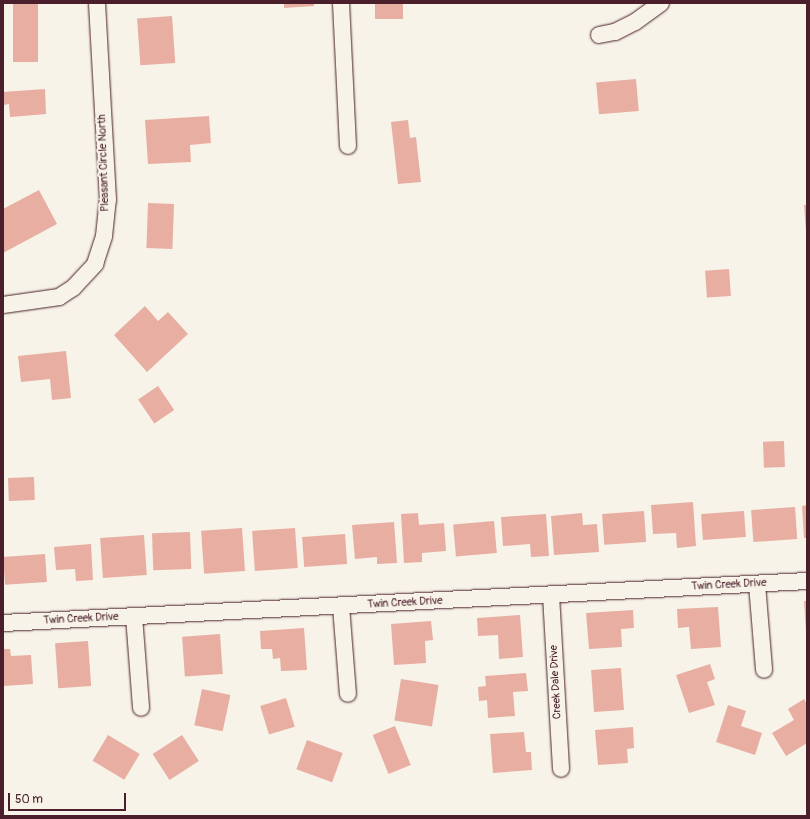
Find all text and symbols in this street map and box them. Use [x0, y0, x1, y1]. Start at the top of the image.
street label: Pleasant Circle North [96, 114, 112, 212]
street label: Twin Creek Drive [691, 576, 767, 594]
street label: Twin Creek Drive [367, 594, 443, 612]
street label: Twin Creek Drive [43, 610, 119, 628]
street label: Creek Dale Drive [547, 645, 565, 719]
scale bar [10, 785, 128, 811]
text: 50 m [15, 792, 43, 807]

